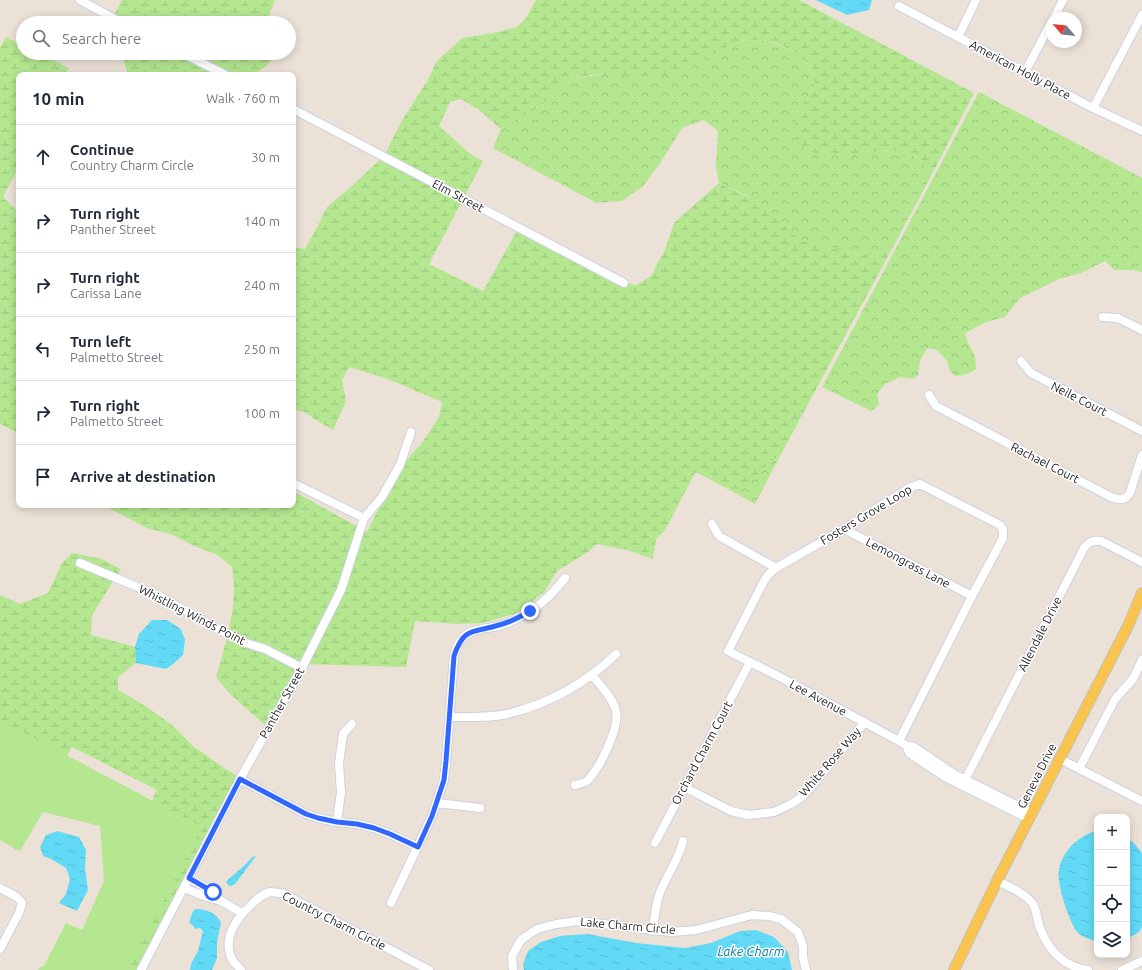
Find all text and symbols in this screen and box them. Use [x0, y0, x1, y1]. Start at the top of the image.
north arrow [1046, 12, 1082, 48]
search box [16, 16, 296, 60]
icon: search [30, 27, 52, 49]
text: Search here [62, 30, 141, 47]
street label: American Holly Place [968, 37, 1073, 102]
text: 10 min [32, 89, 85, 108]
text: Walk · 760 m [206, 91, 280, 105]
text: Continue [70, 141, 134, 158]
icon: ahead [32, 146, 54, 168]
text: 30 m [251, 150, 280, 164]
text: Country Charm Circle [70, 158, 194, 172]
street label: Elm Street [430, 177, 486, 215]
text: Turn right [70, 205, 140, 222]
icon: right [32, 210, 54, 232]
text: 140 m [244, 214, 280, 228]
text: Panther Street [70, 222, 156, 236]
text: Turn right [70, 269, 140, 286]
icon: right [32, 274, 54, 296]
text: 240 m [244, 278, 280, 292]
text: Carissa Lane [70, 286, 142, 300]
text: Turn left [70, 333, 131, 350]
icon: left [32, 338, 54, 360]
text: 250 m [244, 342, 280, 356]
text: Palmetto Street [70, 350, 163, 364]
street label: Neile Court [1049, 379, 1110, 418]
text: Turn right [70, 397, 140, 414]
icon: right [32, 402, 54, 424]
text: 100 m [244, 406, 280, 420]
text: Palmetto Street [70, 414, 163, 428]
street label: Rachael Court [1009, 440, 1082, 486]
icon: arrive [32, 466, 54, 488]
text: Arrive at destination [70, 468, 216, 485]
street label: Fosters Grove Loop [818, 482, 914, 547]
street label: Lemongrass Lane [864, 535, 953, 590]
street label: Whistling Winds Point [137, 582, 248, 647]
street label: Allendale Drive [1015, 594, 1064, 673]
route end [521, 602, 539, 620]
street label: Panther Street [257, 665, 307, 740]
street label: Lee Avenue [788, 677, 849, 718]
street label: Orchard Charm Court [669, 699, 734, 807]
street label: White Rose Way [796, 725, 863, 799]
street label: Geneva Drive [1015, 741, 1059, 810]
map controls [1094, 814, 1130, 958]
button: + [1094, 814, 1130, 850]
button: − [1094, 850, 1130, 886]
route start [204, 883, 222, 901]
button: locate [1094, 886, 1130, 922]
street label: Country Charm Circle [280, 889, 388, 952]
street label: Lake Charm Circle [580, 915, 676, 936]
button: layers [1094, 922, 1130, 958]
water label: Lake Charm [717, 944, 785, 958]

